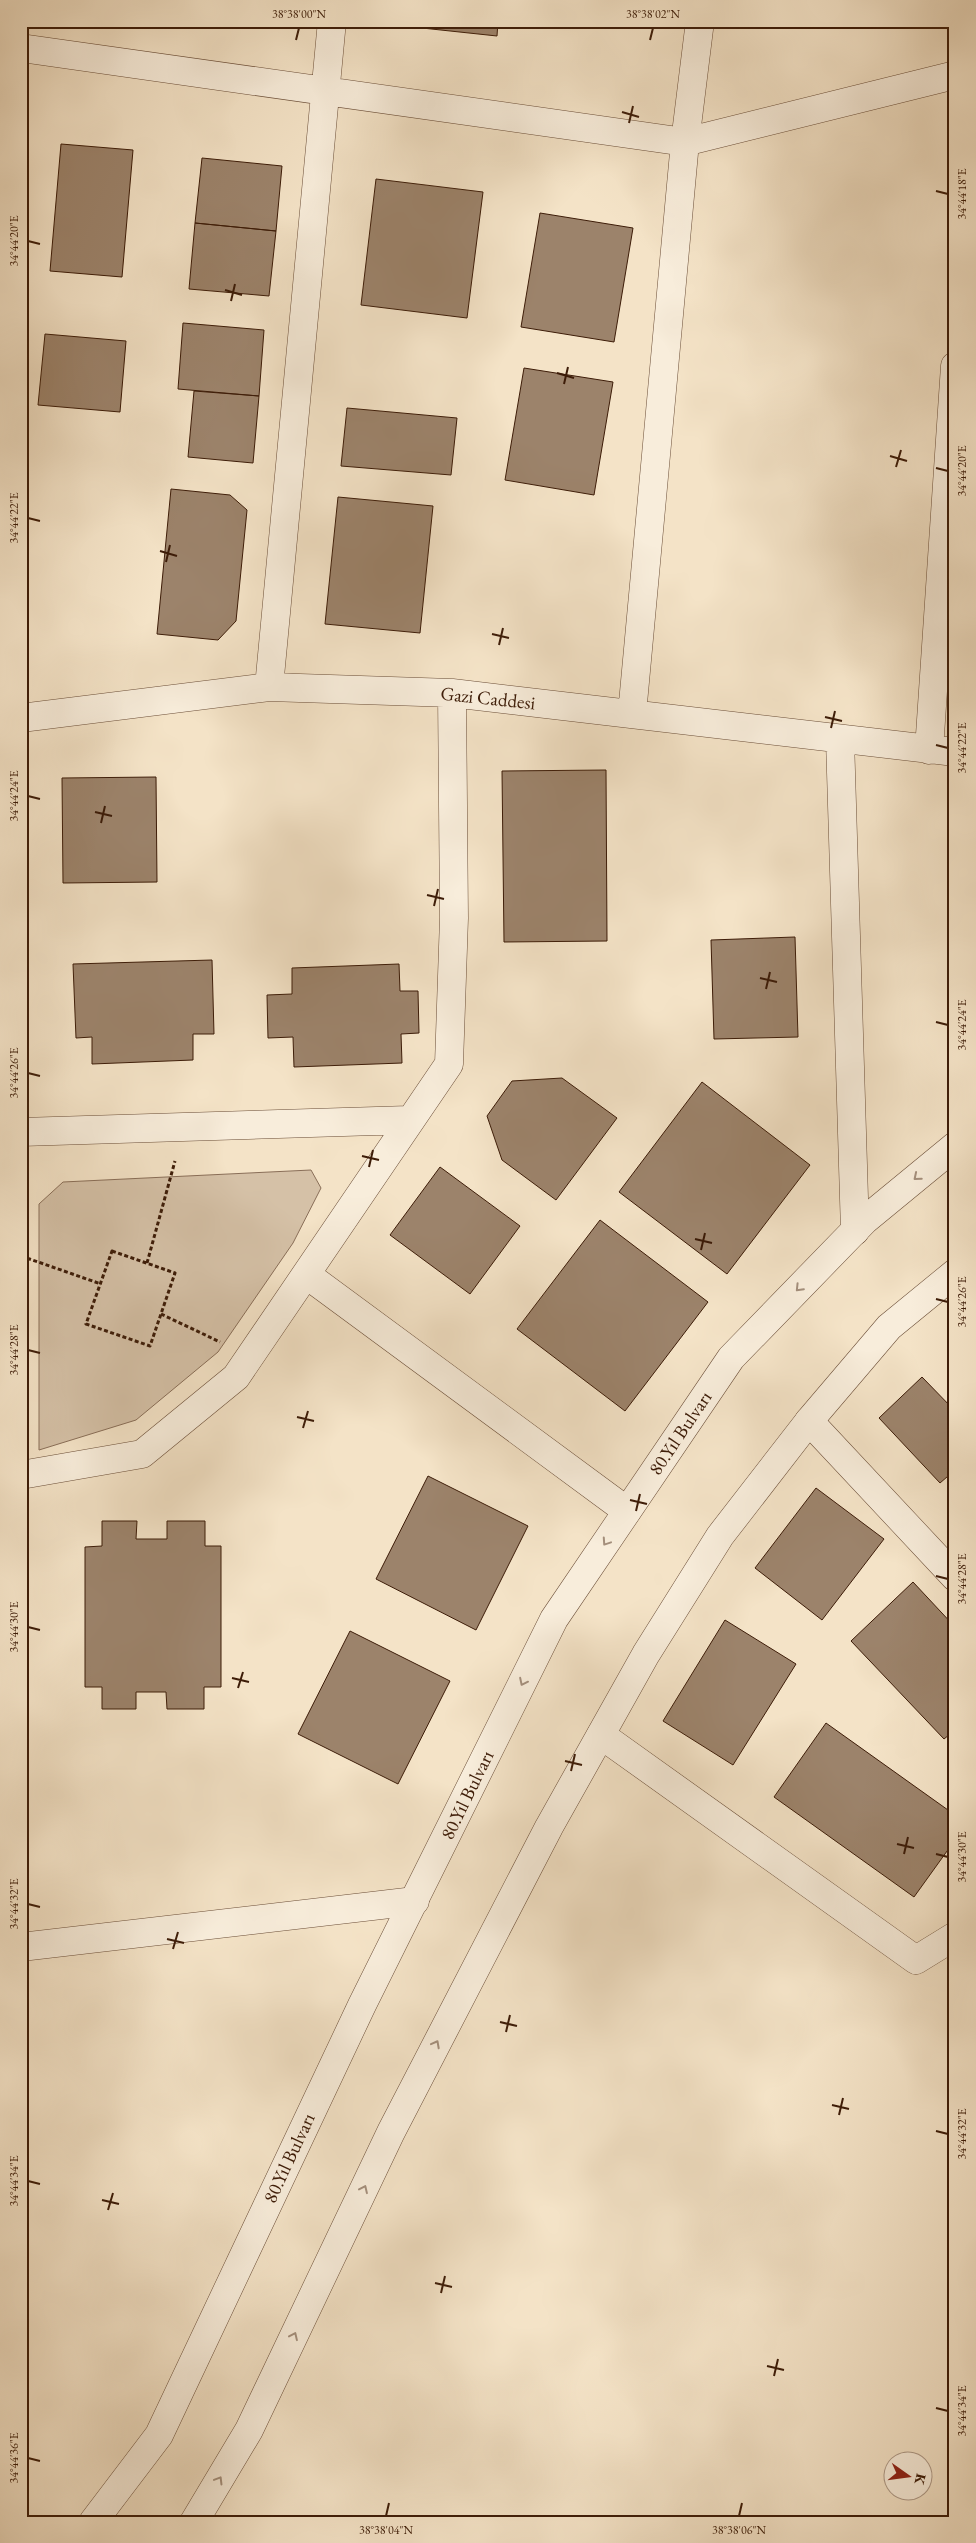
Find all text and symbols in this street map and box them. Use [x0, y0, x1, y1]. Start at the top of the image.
text: 38°38'00"N [272, 6, 326, 22]
text: 38°38'02"N [626, 6, 680, 22]
text: 34°44'18"E [954, 168, 970, 220]
text: 34°44'20"E [6, 215, 22, 267]
text: 34°44'20"E [954, 445, 970, 497]
text: 34°44'22"E [6, 492, 22, 544]
street label: Gazi Caddesi [439, 681, 537, 715]
text: 34°44'22"E [954, 722, 970, 774]
text: 34°44'24"E [6, 770, 22, 822]
text: 34°44'24"E [954, 999, 970, 1051]
text: 34°44'26"E [6, 1047, 22, 1099]
one-way arrow [914, 1172, 923, 1181]
text: 34°44'26"E [954, 1276, 970, 1328]
one-way arrow [796, 1283, 805, 1292]
text: 34°44'28"E [6, 1324, 22, 1376]
street label: 80.Yıl Bulvarı [643, 1386, 717, 1480]
one-way arrow [603, 1536, 612, 1546]
text: 34°44'28"E [954, 1553, 970, 1605]
text: 34°44'30"E [6, 1601, 22, 1653]
one-way arrow [519, 1677, 529, 1686]
street label: 80.Yıl Bulvarı [435, 1746, 499, 1844]
text: 34°44'30"E [954, 1831, 970, 1883]
text: 34°44'32"E [6, 1878, 22, 1930]
one-way arrow [430, 2040, 440, 2049]
text: 34°44'32"E [954, 2108, 970, 2160]
street label: 80.Yıl Bulvarı [257, 2109, 321, 2207]
text: 34°44'34"E [6, 2155, 22, 2207]
one-way arrow [357, 2185, 368, 2194]
one-way arrow [288, 2332, 298, 2341]
text: 34°44'34"E [954, 2385, 970, 2437]
text: 34°44'36"E [6, 2432, 22, 2484]
north arrow [884, 2450, 934, 2500]
text: K [911, 2472, 931, 2487]
one-way arrow [213, 2477, 223, 2486]
text: 38°38'04"N [359, 2522, 413, 2538]
text: 38°38'06"N [712, 2522, 766, 2538]

